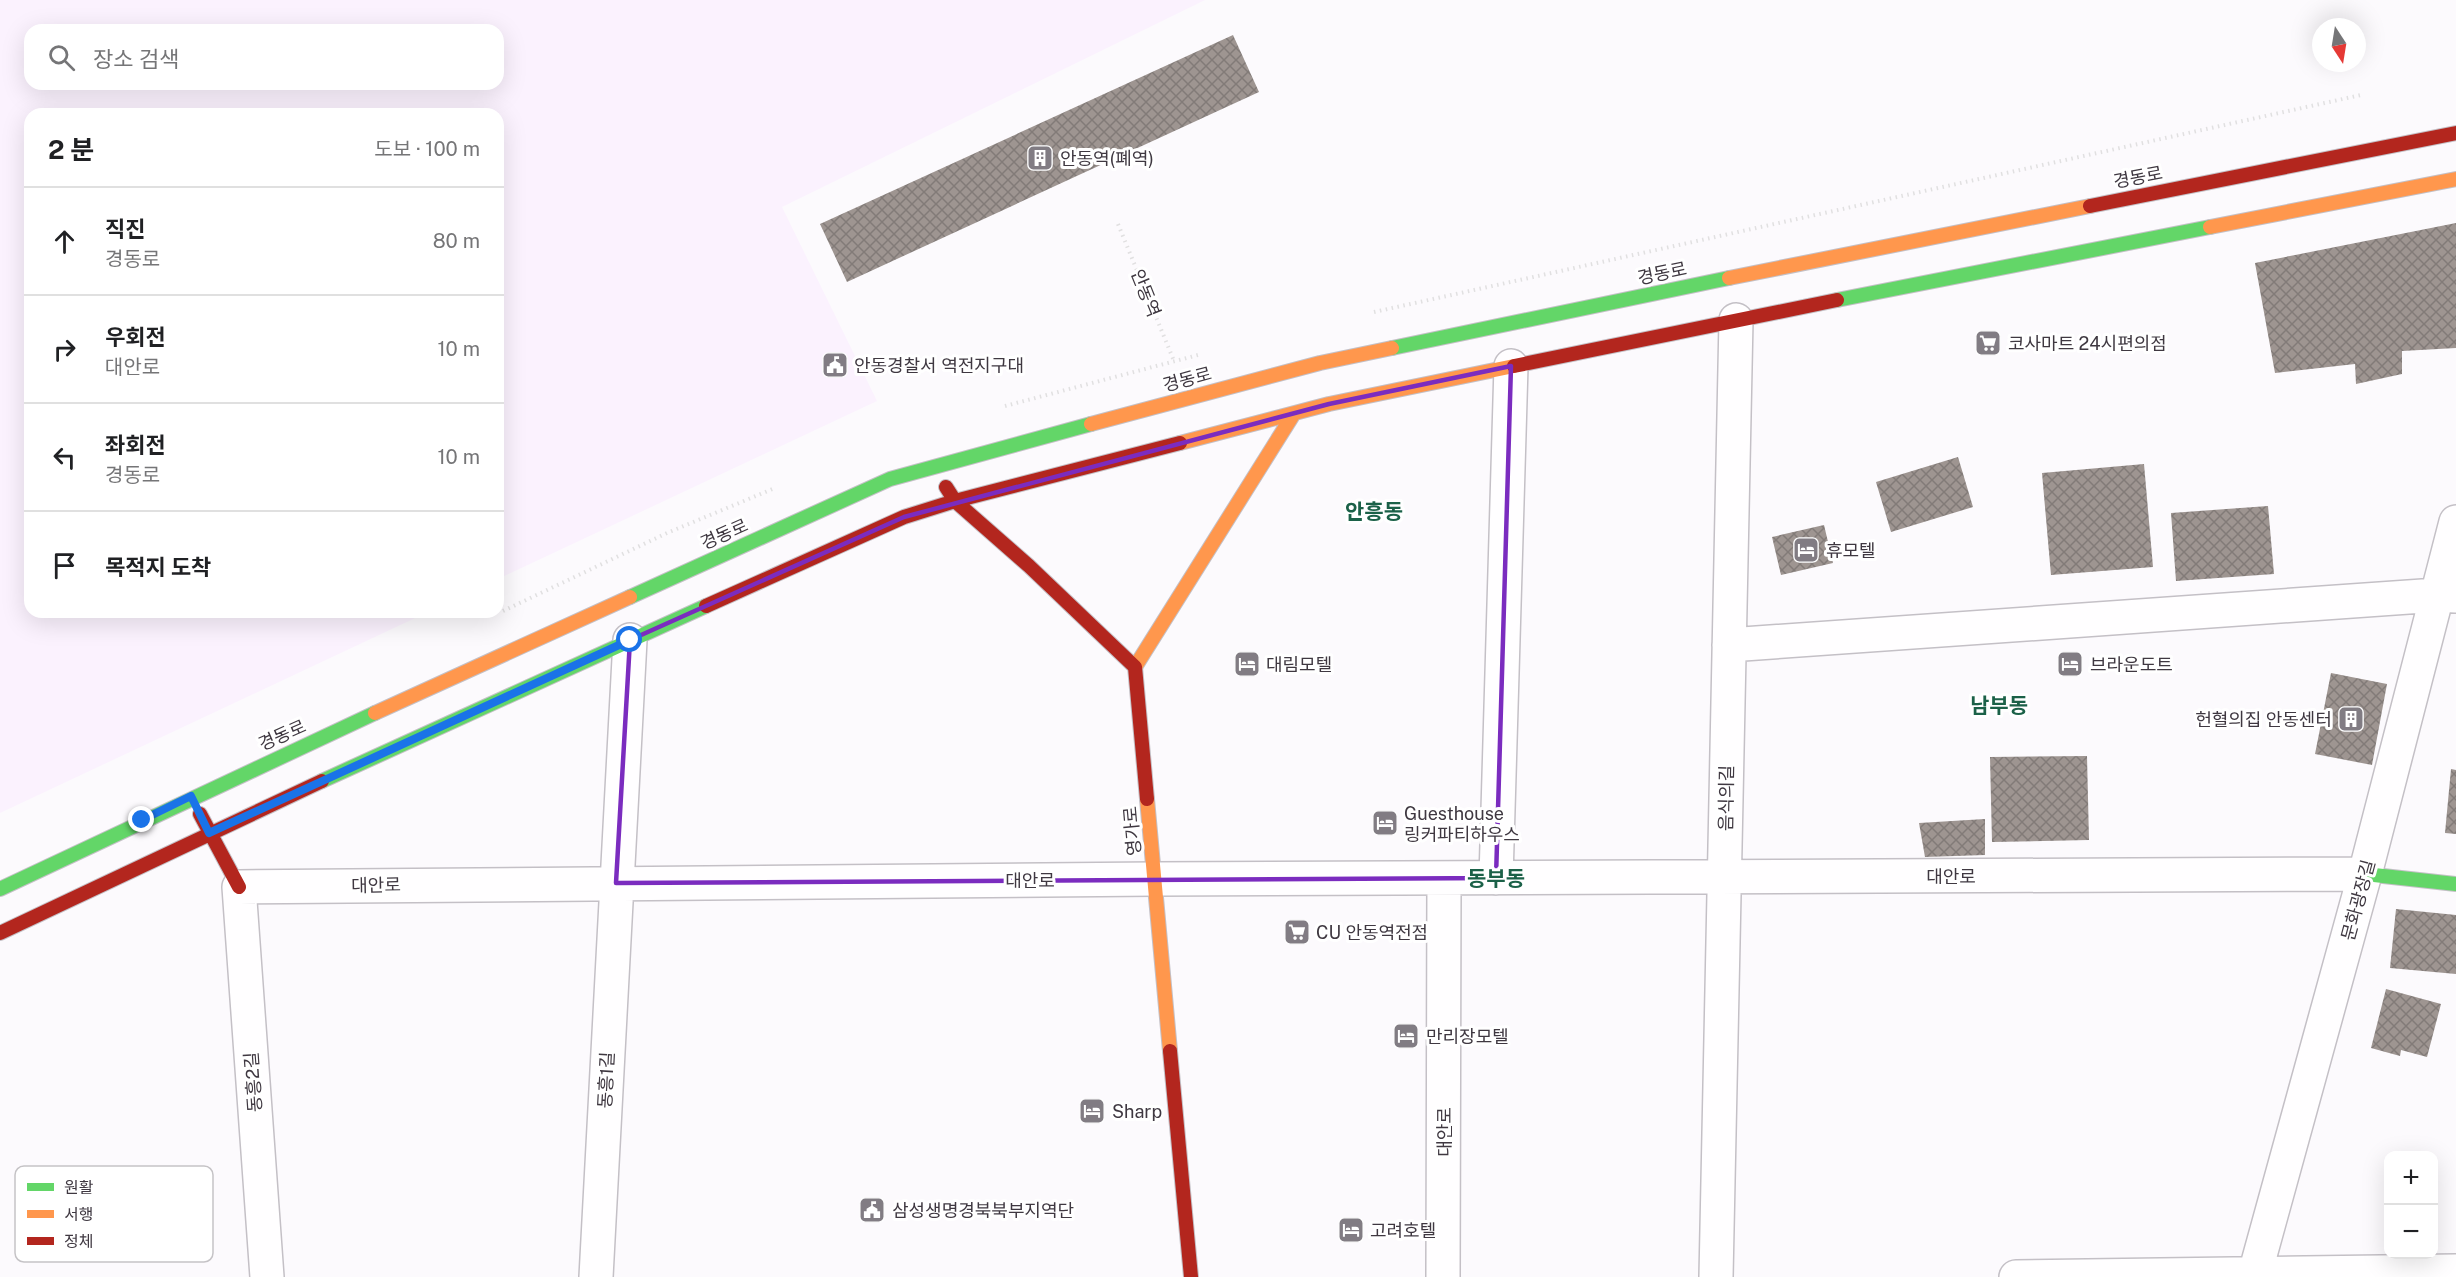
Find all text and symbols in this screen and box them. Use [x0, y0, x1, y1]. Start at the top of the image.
north arrow [2312, 18, 2366, 72]
search box [24, 24, 504, 90]
icon: search [45, 41, 78, 74]
text: 장소 검색 [93, 46, 179, 72]
text: 2 분 [48, 134, 94, 165]
text: 도보 · 100 m [374, 137, 480, 161]
building icon: 안동역(폐역) [1025, 143, 1055, 173]
place label: 안동역(폐역) [1060, 148, 1154, 169]
street label: 경동로 [2112, 162, 2164, 192]
text: 직진 [105, 216, 145, 242]
icon: ahead [48, 225, 81, 258]
text: 80 m [433, 229, 480, 253]
text: 경동로 [105, 247, 160, 271]
street label: 경동로 [1636, 258, 1688, 288]
street label: 안동역 [1127, 266, 1165, 320]
text: 우회전 [105, 324, 166, 350]
supermarket icon: 코사마트 24시편의점 [1973, 328, 2003, 358]
icon: right [48, 333, 81, 366]
place label: 코사마트 24시편의점 [2008, 333, 2167, 354]
text: 10 m [437, 337, 480, 361]
public building icon: 안동경찰서 역전지구대 [820, 350, 850, 380]
text: 대안로 [105, 355, 160, 379]
place label: 안동경찰서 역전지구대 [854, 355, 1024, 376]
street label: 경동로 [1160, 362, 1214, 396]
text: 좌회전 [105, 432, 166, 458]
icon: left [48, 441, 81, 474]
text: 10 m [437, 445, 480, 469]
text: 경동로 [105, 463, 160, 487]
district label: 안흥동 [1345, 499, 1403, 524]
street label: 경동로 [697, 514, 751, 554]
hotel icon: 휴모텔 [1791, 535, 1821, 565]
place label: 휴모텔 [1826, 540, 1876, 561]
icon: arrive [48, 549, 81, 582]
text: 목적지 도착 [105, 554, 211, 580]
route start [616, 626, 642, 652]
hotel icon: 대림모텔 [1232, 649, 1262, 679]
hotel icon: 브라운도트 [2055, 649, 2085, 679]
place label: 대림모텔 [1266, 654, 1332, 675]
place label: 브라운도트 [2090, 654, 2173, 675]
district label: 남부동 [1970, 693, 2028, 718]
building icon: 헌혈의집 안동센터 [2336, 704, 2366, 734]
place label: 헌혈의집 안동센터 [2195, 709, 2332, 730]
street label: 경동로 [255, 715, 309, 755]
street label: 음식의길 [1715, 765, 1737, 831]
place label: Guesthouse 링커파티하우스 [1404, 803, 1520, 845]
street label: 영가로 [1119, 805, 1145, 857]
route end [128, 806, 154, 832]
hotel icon: Guesthouse 링커파티하우스 [1370, 808, 1400, 838]
street label: 문화광장길 [2337, 857, 2379, 943]
district label: 동부동 [1467, 866, 1525, 891]
street label: 대안로 [1926, 866, 1976, 887]
street label: 대안로 [1005, 870, 1055, 891]
street label: 대안로 [351, 874, 401, 896]
supermarket icon: CU 안동역전점 [1282, 917, 1312, 947]
place label: CU 안동역전점 [1316, 922, 1428, 943]
hotel icon: 만리장모텔 [1391, 1021, 1421, 1051]
place label: 만리장모텔 [1426, 1026, 1509, 1047]
street label: 동흥2길 [240, 1051, 266, 1113]
street label: 동흥1길 [594, 1051, 618, 1109]
hotel icon: Sharp [1077, 1096, 1107, 1126]
place label: Sharp [1112, 1101, 1162, 1122]
street label: 대안로 [1434, 1107, 1455, 1157]
map controls [2384, 1151, 2438, 1259]
button: + [2384, 1151, 2438, 1205]
legend [15, 1166, 213, 1262]
text: 원활 [64, 1178, 94, 1197]
public building icon: 삼성생명경북북부지역단 [857, 1195, 887, 1225]
place label: 삼성생명경북북부지역단 [892, 1200, 1074, 1221]
text: 서행 [64, 1205, 93, 1224]
button: − [2384, 1205, 2438, 1259]
hotel icon: 고려호텔 [1336, 1215, 1366, 1245]
place label: 고려호텔 [1370, 1220, 1436, 1241]
text: 정체 [64, 1232, 93, 1251]

